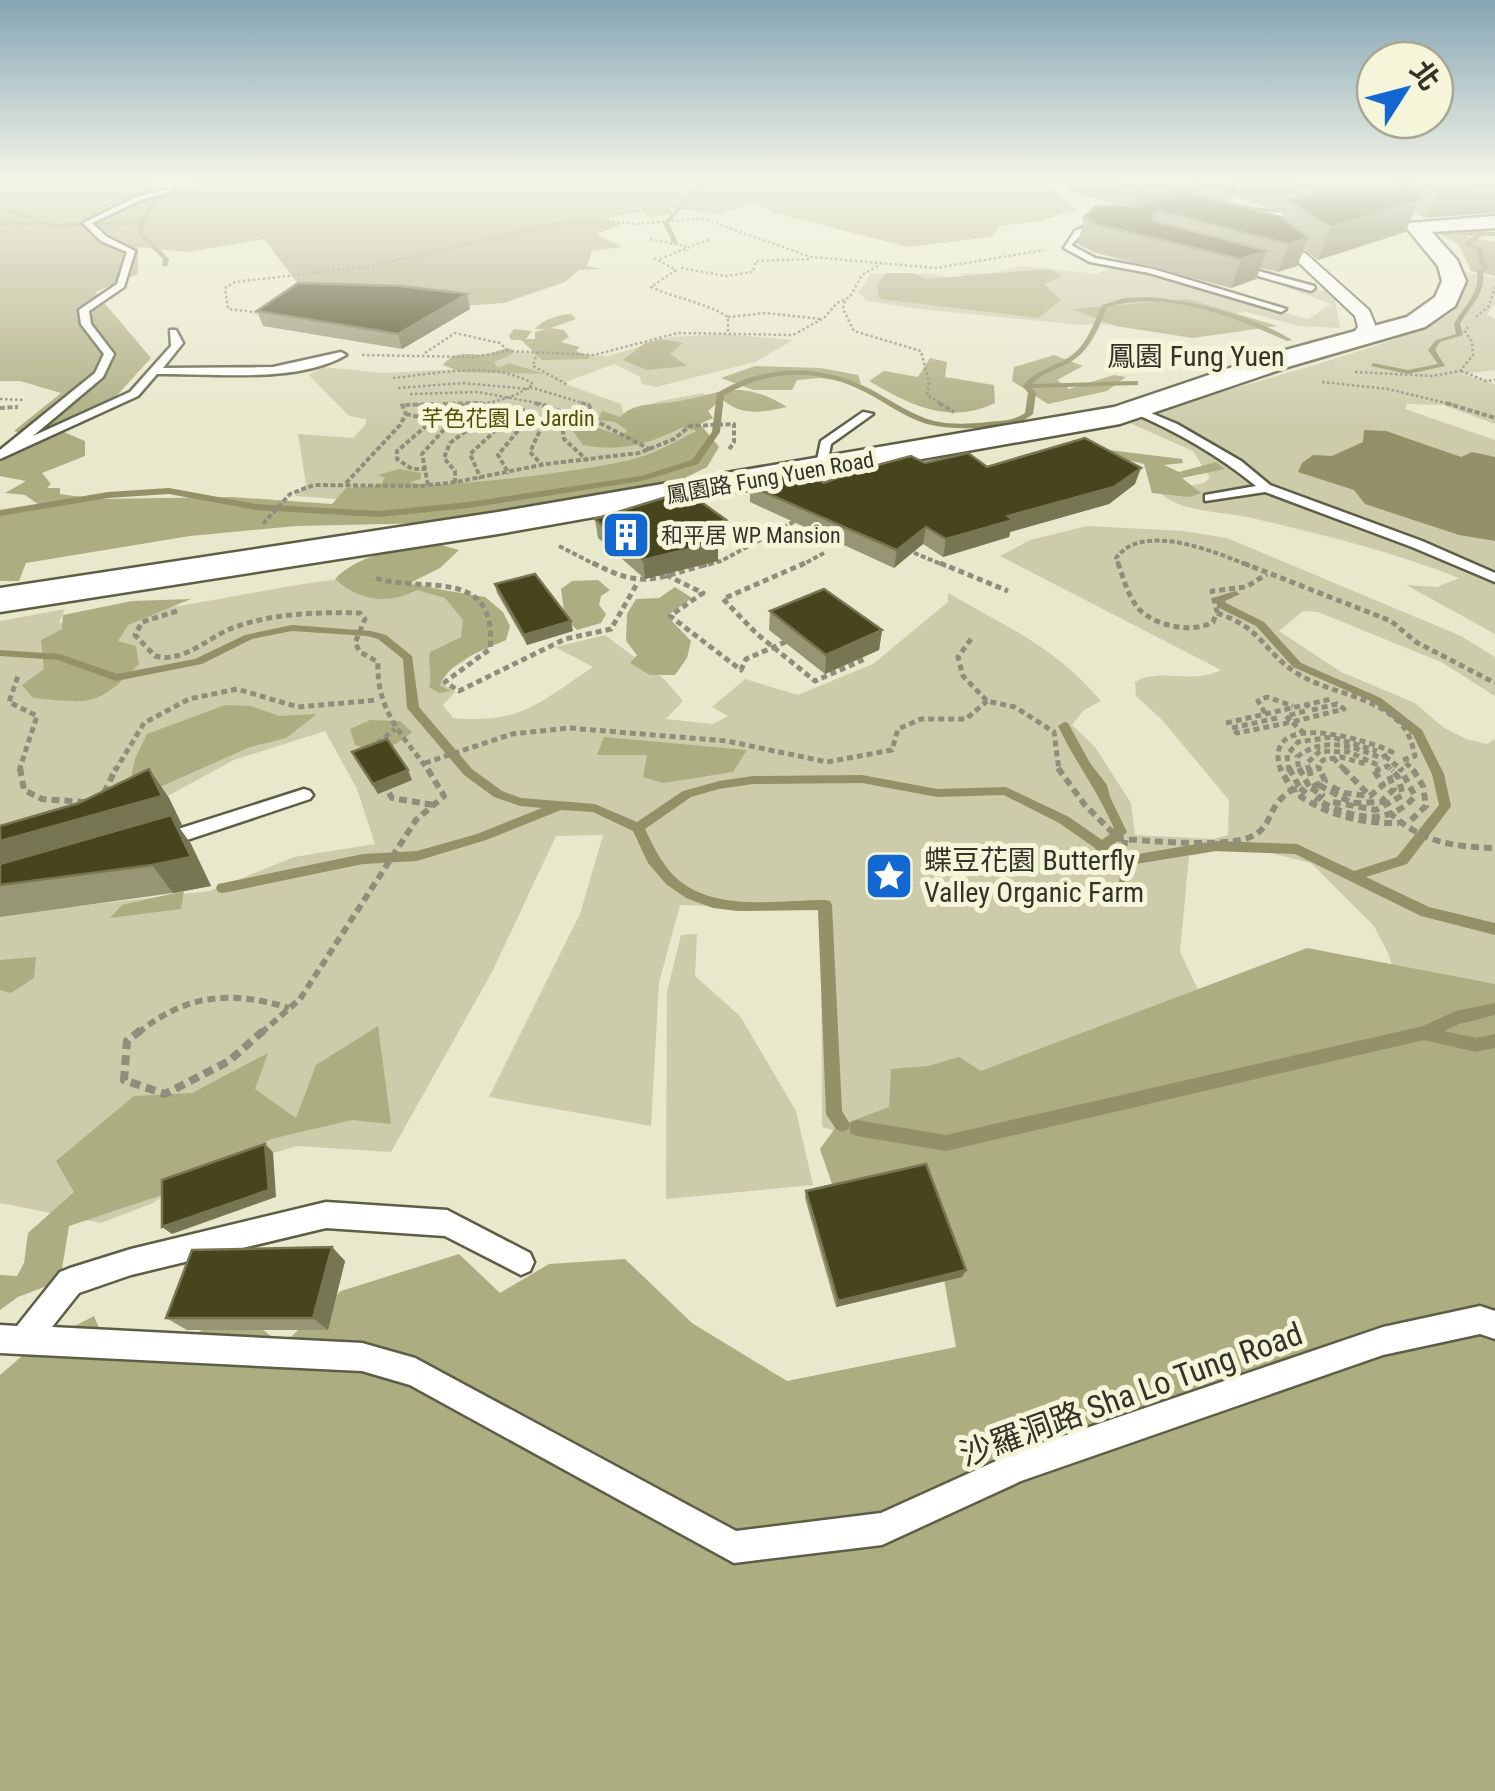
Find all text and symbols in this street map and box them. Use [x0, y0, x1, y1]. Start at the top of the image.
north arrow [1355, 40, 1455, 140]
text: 北 [1403, 55, 1446, 97]
district label: 鳳園 Fung Yuen [1107, 340, 1285, 373]
park label: 芊色花園 Le Jardin [421, 406, 595, 431]
street label: 鳳園路 Fung Yuen Road [664, 447, 876, 508]
building icon: 和平居 WP Mansion [600, 509, 652, 561]
place label: 和平居 WP Mansion [661, 523, 841, 548]
place label: 蝶豆花園 Butterfly Valley Organic Farm [924, 844, 1144, 909]
place icon: 蝶豆花園 Butterfly Valley Organic Farm [863, 850, 915, 902]
street label: 沙羅洞路 Sha Lo Tung Road [955, 1314, 1307, 1474]

